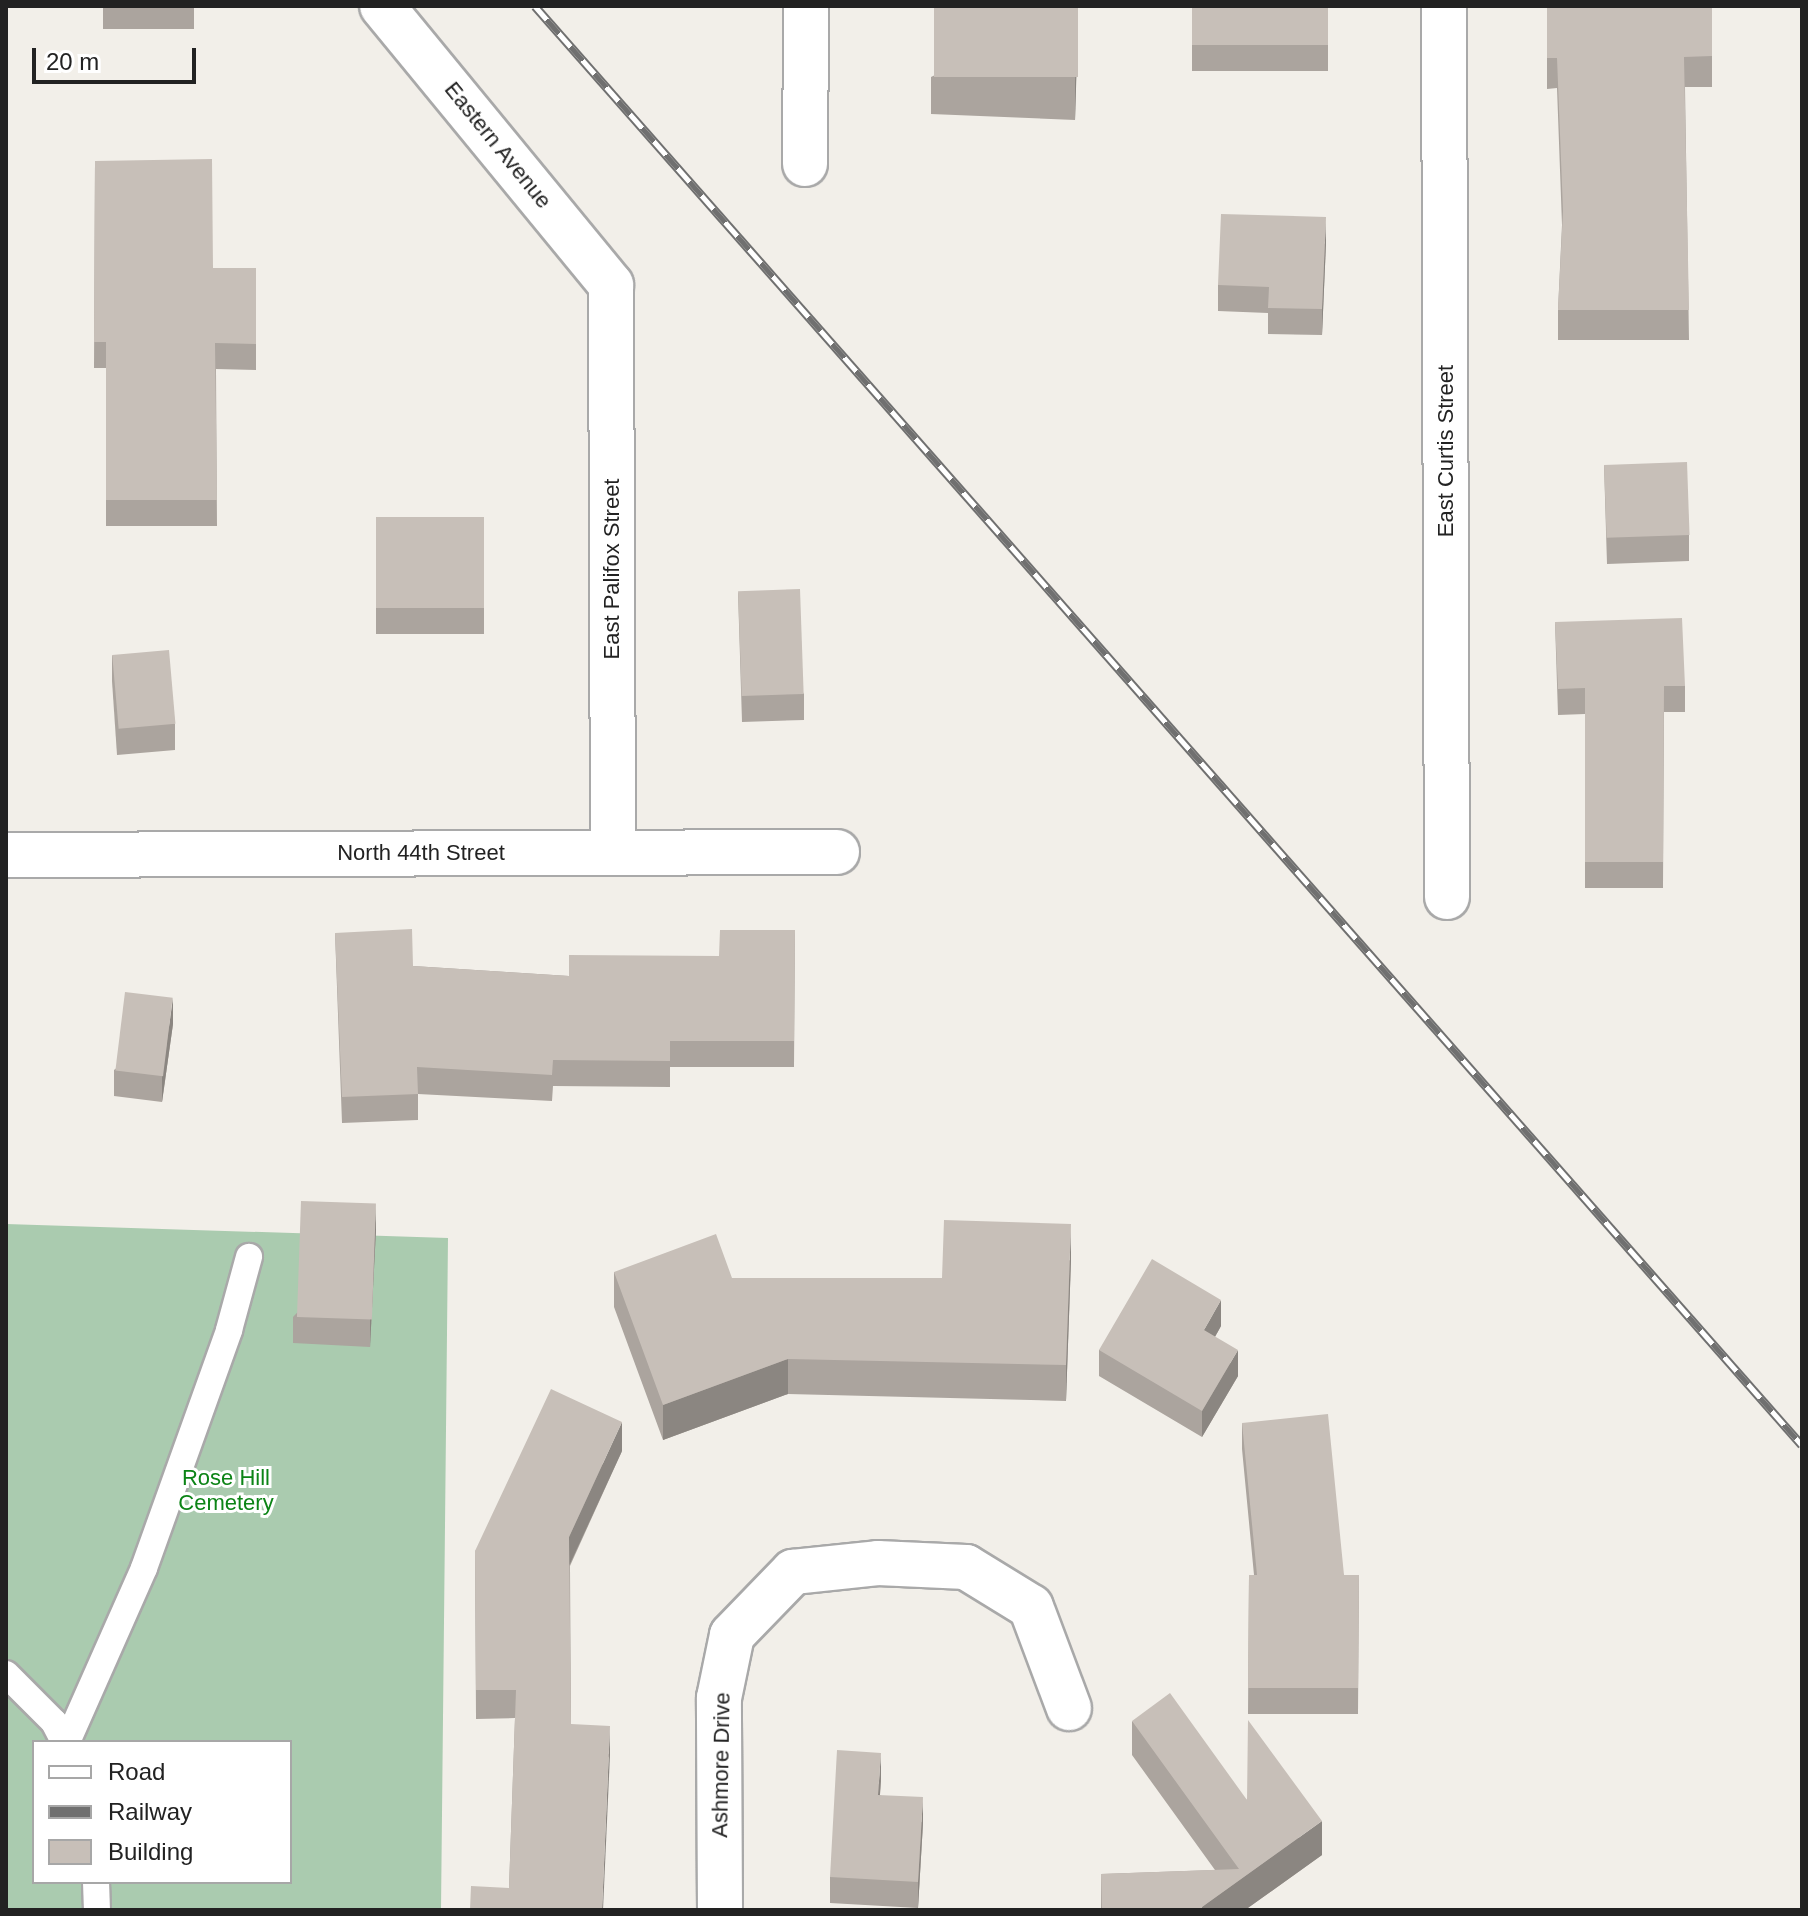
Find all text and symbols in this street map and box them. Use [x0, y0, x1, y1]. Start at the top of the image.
scale bar [36, 32, 200, 82]
text: 20 m [46, 48, 99, 75]
street label: Eastern Avenue [439, 76, 557, 214]
street label: East Curtis Street [1433, 365, 1459, 537]
street label: East Palifox Street [599, 479, 625, 659]
street label: North 44th Street [337, 840, 505, 866]
park label: Rose Hill Cemetery [178, 1464, 274, 1516]
street label: Ashmore Drive [707, 1692, 735, 1838]
legend [32, 1740, 292, 1884]
text: Road [108, 1758, 165, 1785]
text: Railway [108, 1798, 192, 1825]
text: Building [108, 1838, 193, 1865]

